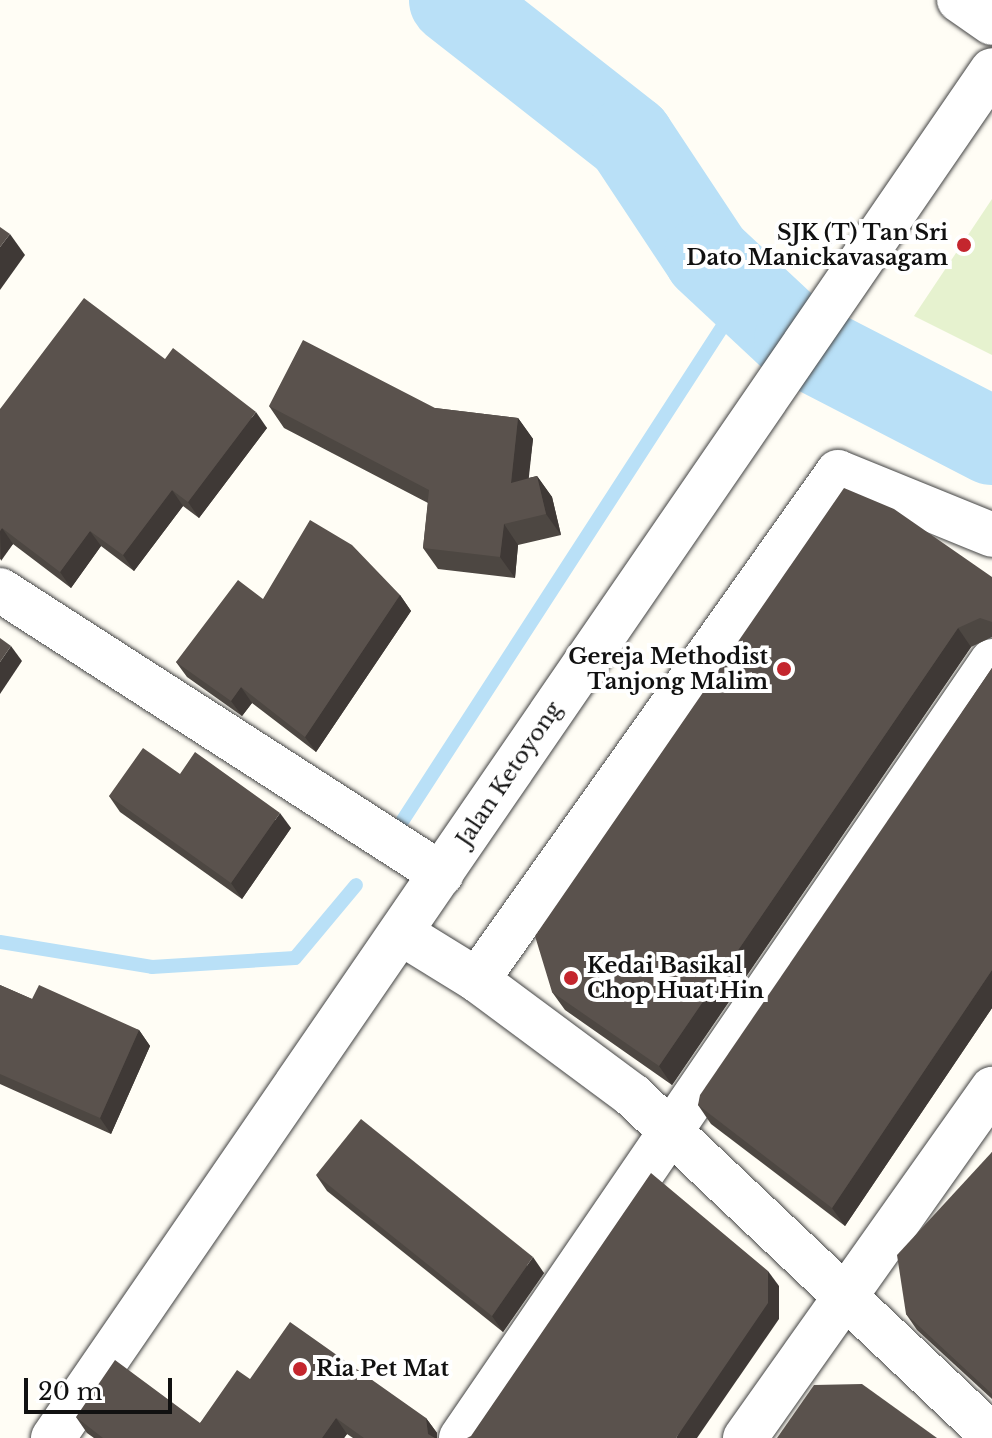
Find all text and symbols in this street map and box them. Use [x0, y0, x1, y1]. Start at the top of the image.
place label: SJK (T) Tan Sri Dato Manickavasagam [686, 219, 948, 270]
marker: SJK (T) Tan Sri Dato Manickavasagam [955, 236, 973, 254]
place label: Gereja Methodist Tanjong Malim [568, 643, 768, 694]
marker: Gereja Methodist Tanjong Malim [775, 660, 793, 678]
street label: Jalan Ketoyong [451, 697, 567, 851]
place label: Kedai Basikal Chop Huat Hin [587, 952, 764, 1004]
marker: Kedai Basikal Chop Huat Hin [562, 969, 580, 987]
place label: Ria Pet Mat [316, 1356, 449, 1382]
marker: Ria Pet Mat [291, 1360, 309, 1378]
scale bar [28, 1362, 176, 1412]
text: 20 m [38, 1377, 103, 1406]

